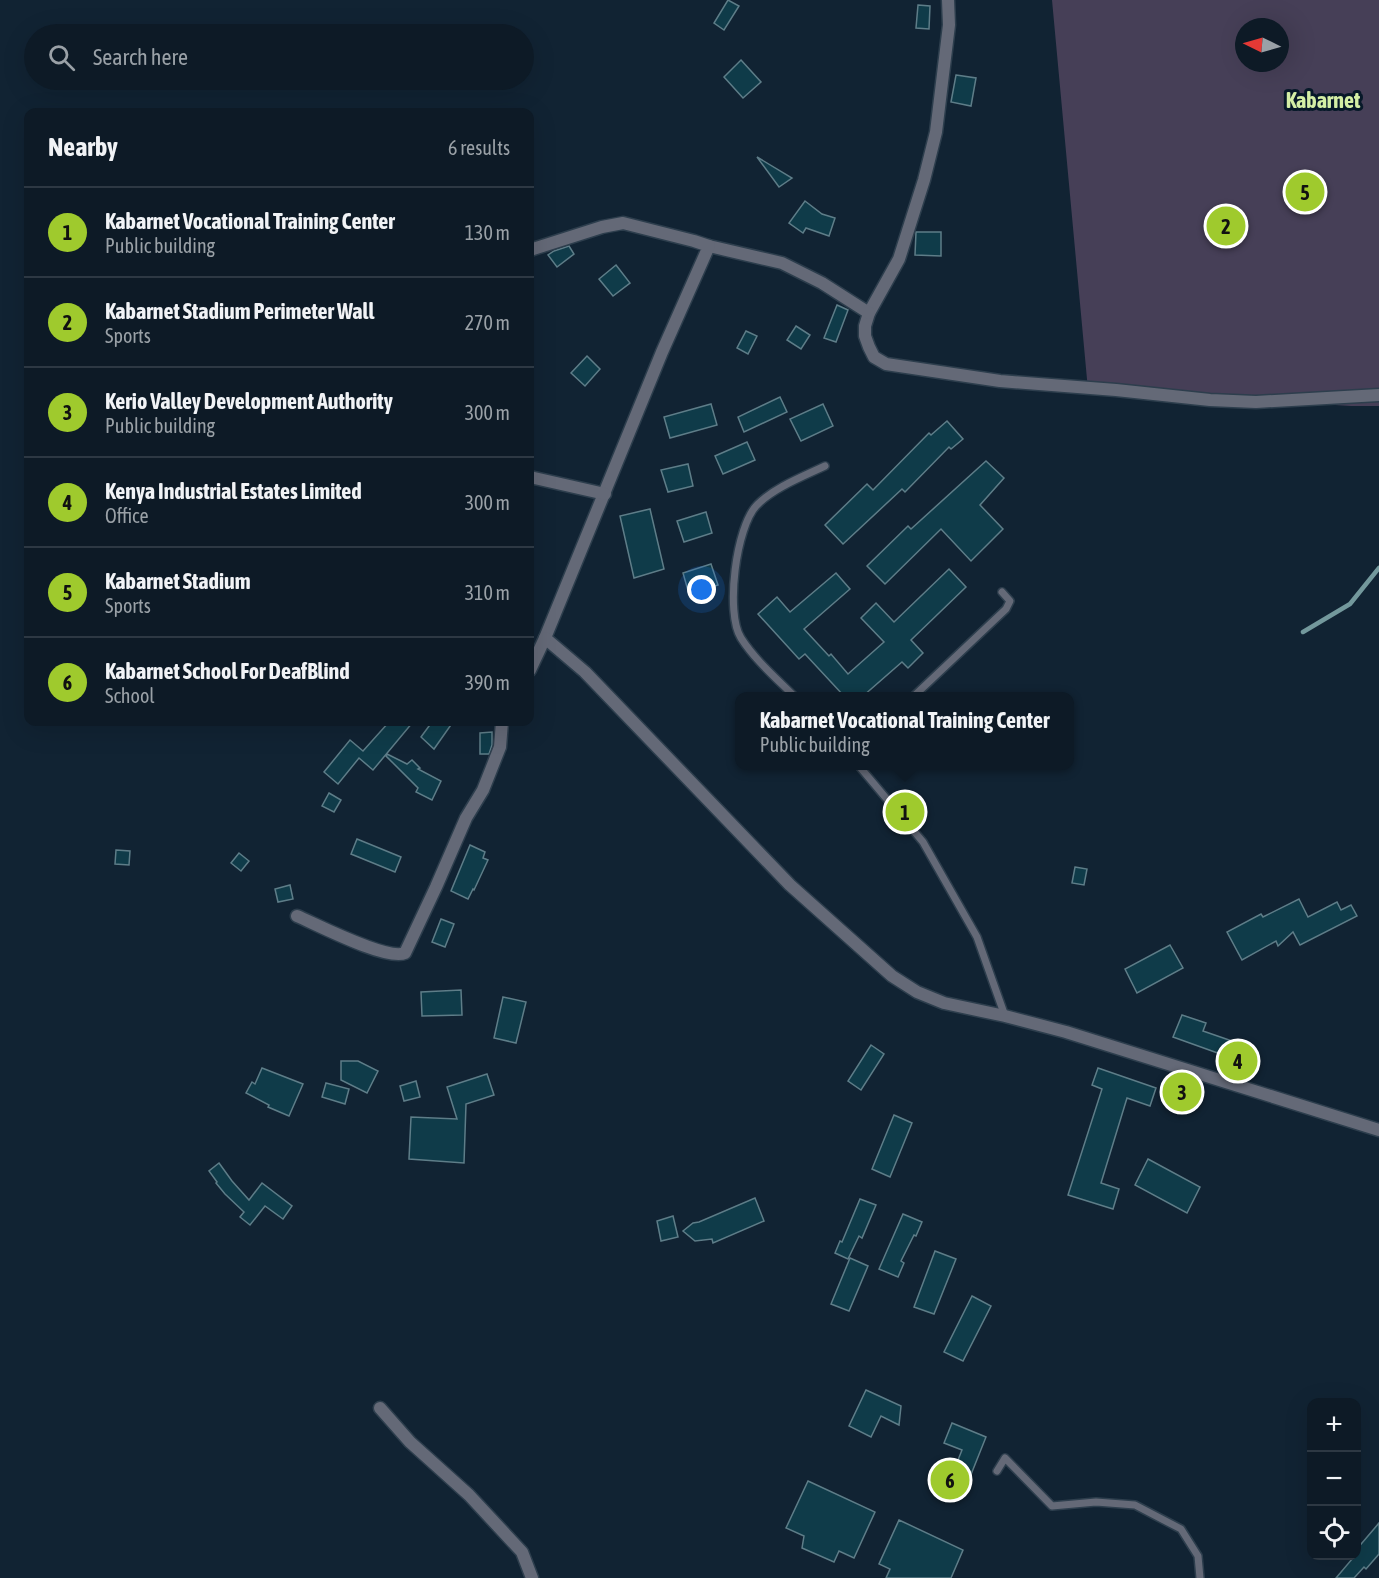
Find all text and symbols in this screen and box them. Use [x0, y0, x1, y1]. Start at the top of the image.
north arrow [1235, 18, 1289, 72]
search box [24, 24, 534, 90]
icon: search [45, 41, 78, 74]
text: Search here [93, 44, 188, 70]
district label: Kabarnet [1286, 87, 1361, 113]
text: Nearby [48, 132, 118, 162]
text: 6 results [448, 136, 510, 159]
pin: 5 [1286, 170, 1324, 214]
pin: 2 [1206, 204, 1246, 248]
text: Kabarnet Vocational Training Center [105, 208, 395, 234]
text: 1 [63, 221, 72, 244]
text: 130 m [465, 221, 510, 244]
text: Public building [105, 234, 215, 257]
text: Kabarnet Stadium Perimeter Wall [105, 298, 374, 324]
text: 2 [63, 311, 72, 334]
text: 270 m [465, 311, 510, 334]
text: Sports [105, 324, 151, 347]
text: Kerio Valley Development Authority [105, 388, 393, 414]
text: 3 [63, 401, 72, 424]
text: 300 m [465, 401, 510, 424]
text: Public building [105, 414, 215, 437]
text: Kenya Industrial Estates Limited [105, 478, 362, 504]
text: 4 [63, 491, 72, 514]
text: 300 m [465, 491, 510, 514]
text: Office [105, 504, 149, 527]
text: Kabarnet Stadium [105, 568, 251, 594]
your location [687, 575, 716, 604]
text: 5 [63, 581, 72, 604]
text: 310 m [465, 581, 510, 604]
text: Sports [105, 594, 151, 617]
text: Kabarnet School For DeafBlind [105, 658, 350, 684]
text: 6 [63, 671, 72, 694]
text: 390 m [465, 671, 510, 694]
text: School [105, 684, 155, 707]
popup [735, 692, 1074, 770]
text: Kabarnet Vocational Training Center [760, 707, 1049, 733]
text: Public building [760, 733, 870, 756]
pin: 1 [886, 790, 924, 834]
pin: 4 [1218, 1038, 1258, 1084]
pin: 3 [1162, 1070, 1202, 1114]
map controls [1307, 1398, 1361, 1560]
button: + [1307, 1398, 1361, 1452]
button: − [1307, 1452, 1361, 1506]
pin: 6 [930, 1458, 970, 1502]
button: locate [1307, 1506, 1361, 1560]

